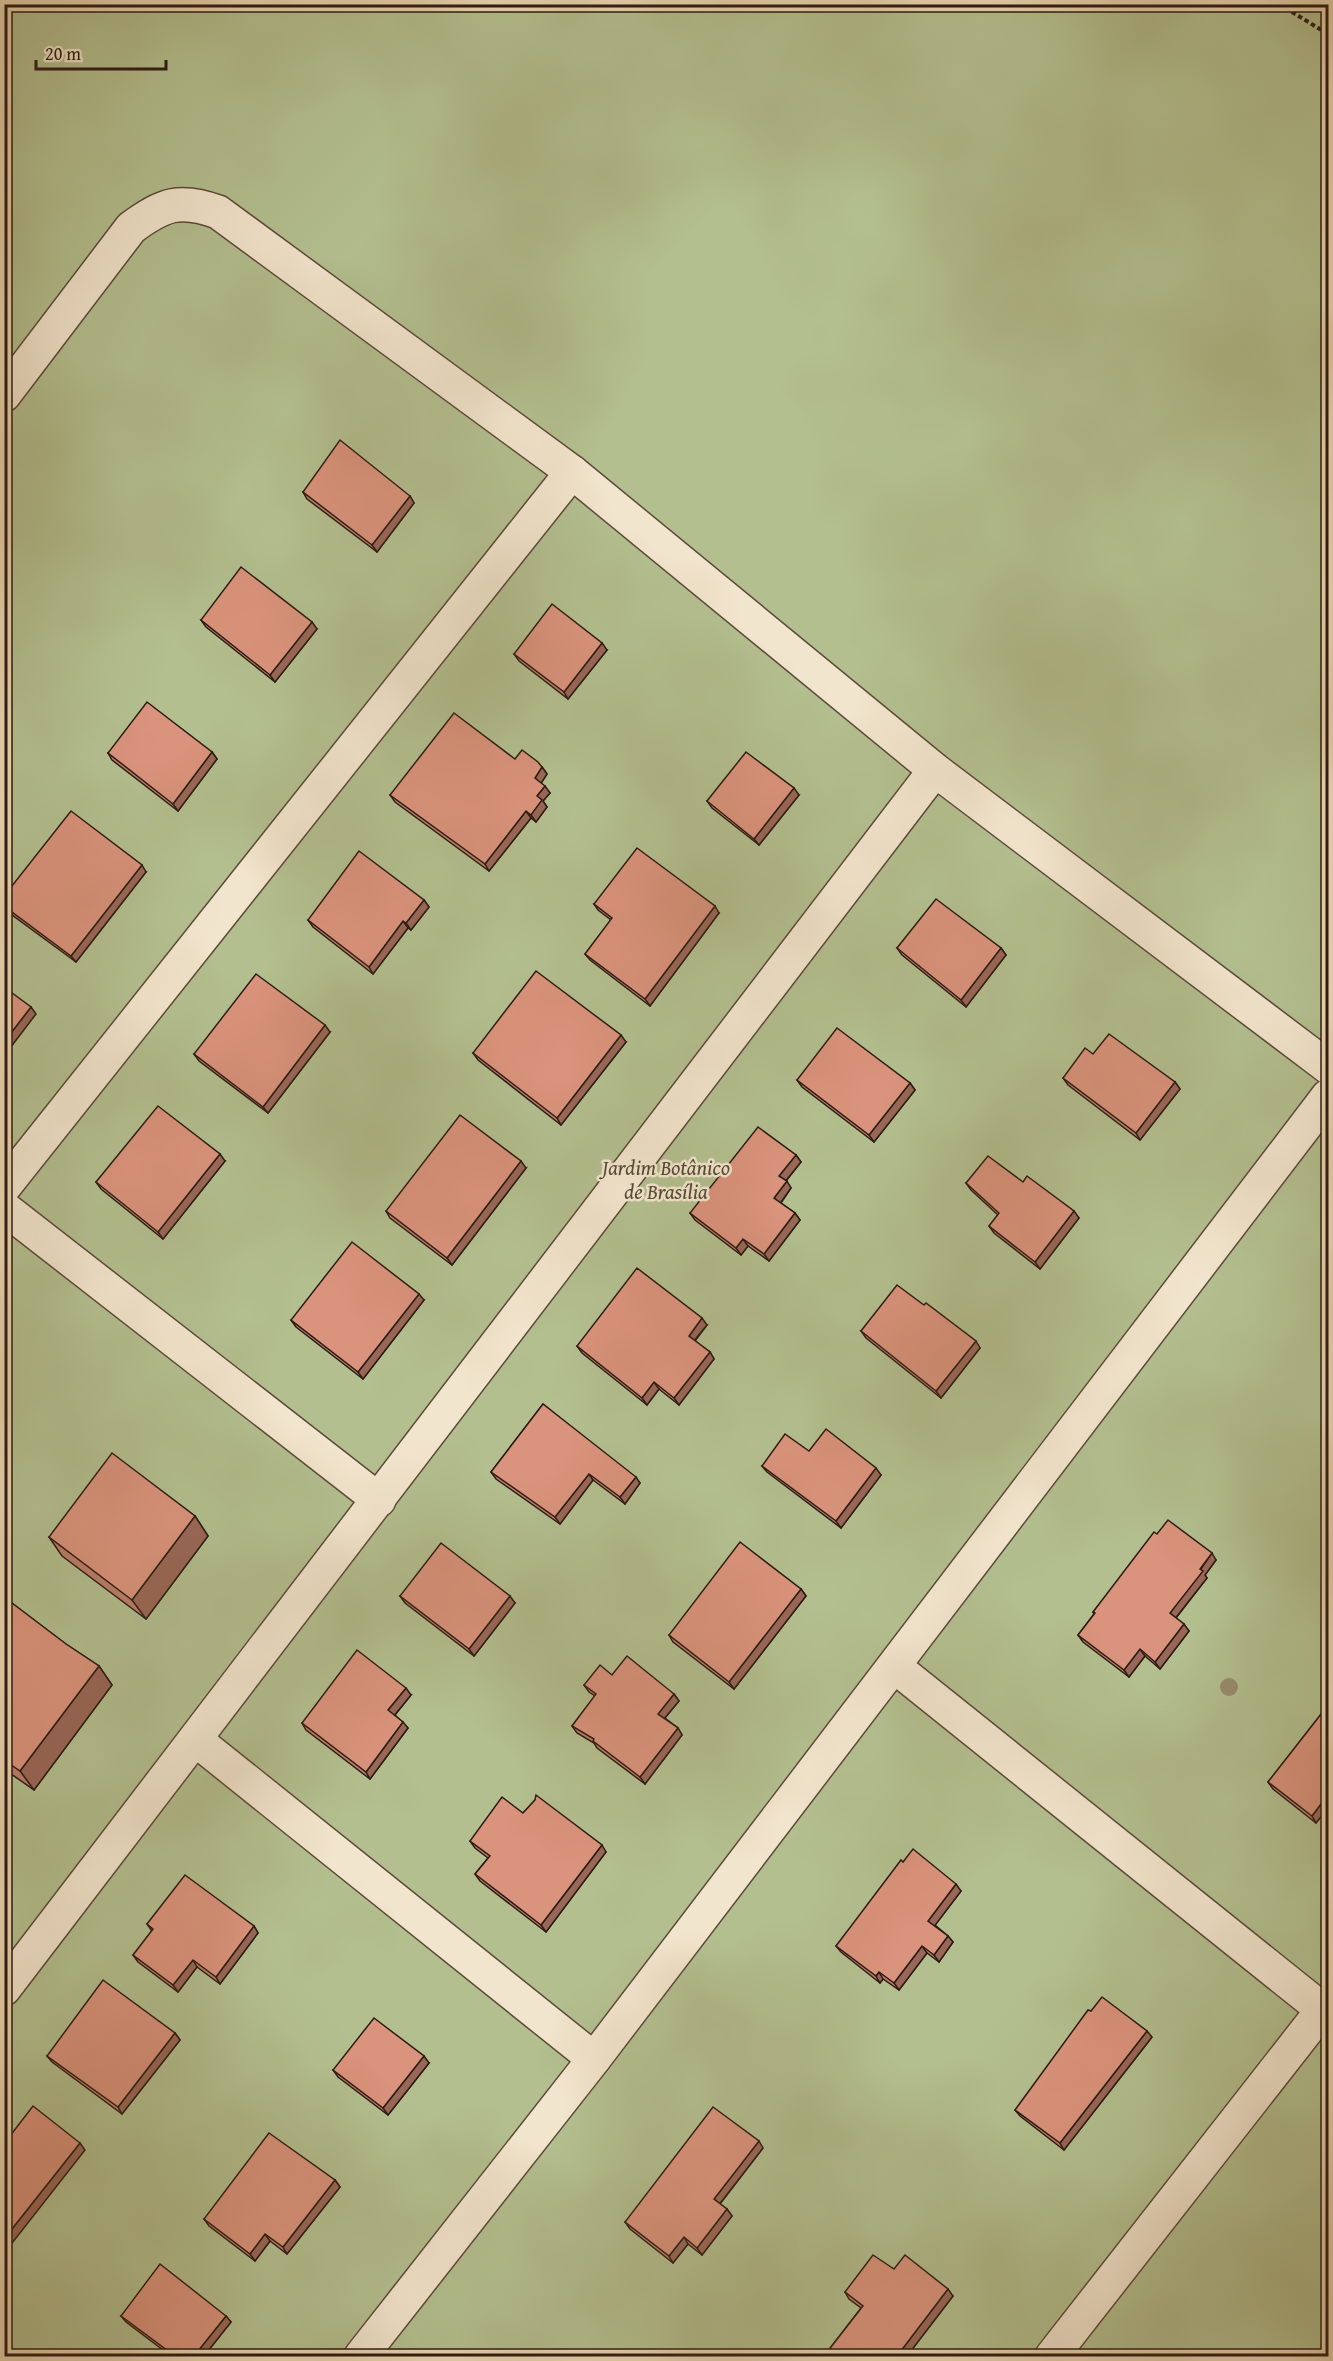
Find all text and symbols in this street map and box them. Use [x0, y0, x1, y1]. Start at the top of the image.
scale bar [36, 33, 166, 71]
text: 20 m [45, 40, 81, 67]
park label: Jardim Botânico de Brasília [599, 1152, 730, 1207]

